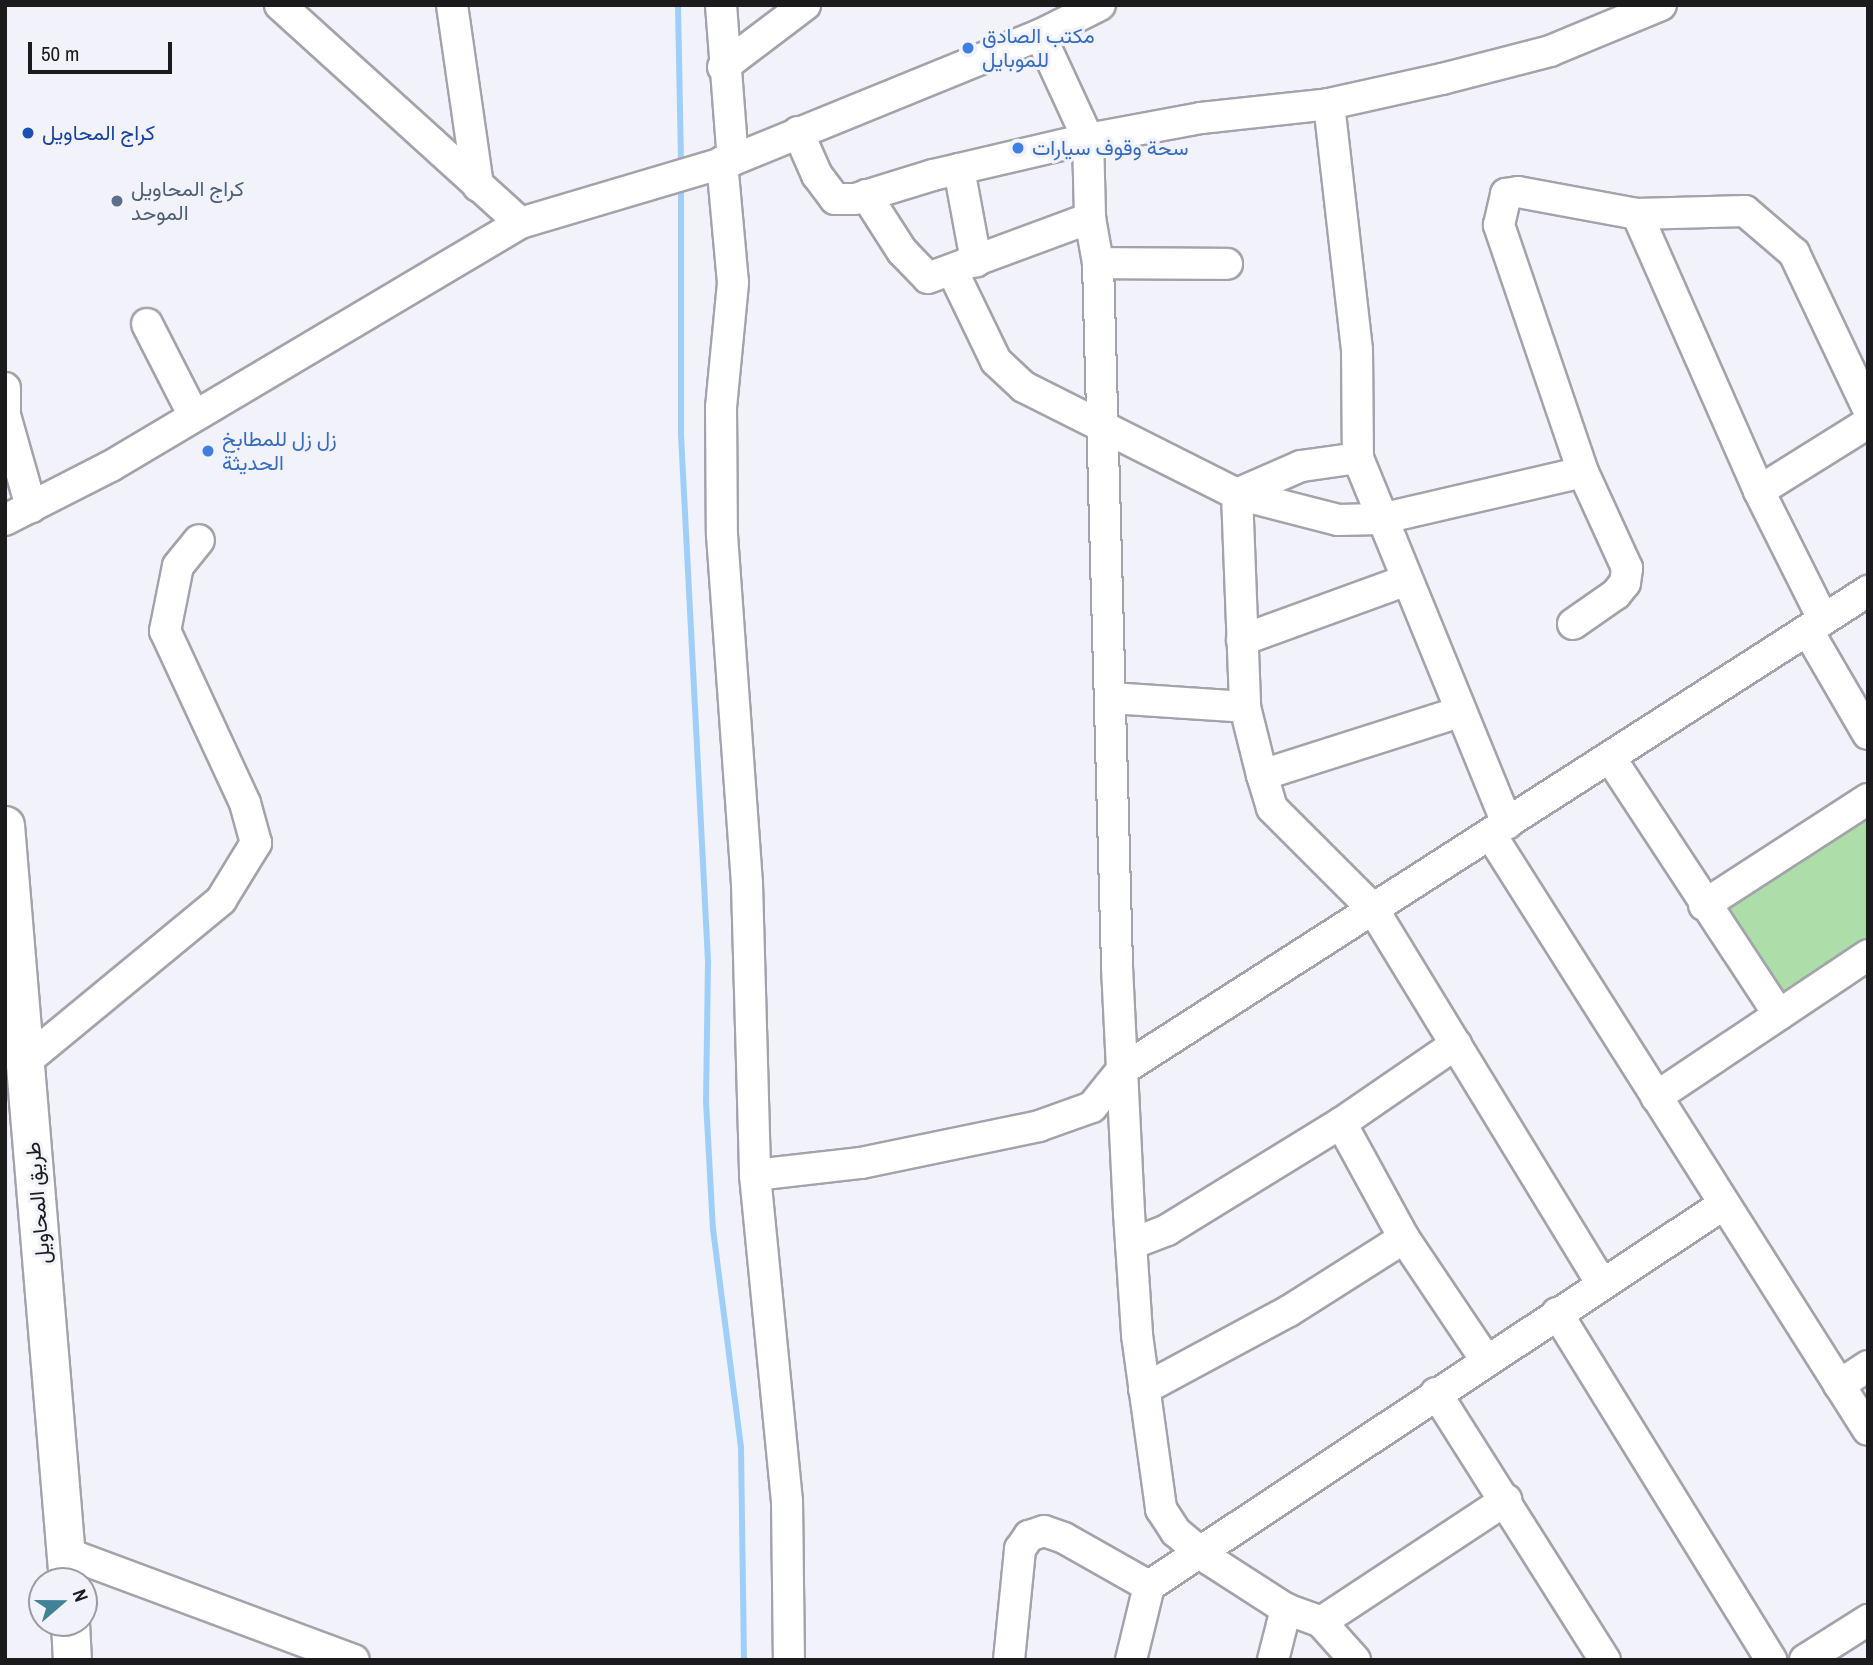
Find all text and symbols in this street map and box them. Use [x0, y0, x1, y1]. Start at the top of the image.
place label: مكتب الصادق للموبايل [982, 23, 1095, 73]
scale bar [32, 28, 175, 72]
text: 50 m [41, 39, 79, 68]
marker: مكتب الصادق للموبايل [960, 40, 976, 56]
place label: كراج المحاويل [42, 120, 155, 146]
marker: كراج المحاويل [20, 125, 36, 141]
place label: سحة وقوف سيارات [1032, 135, 1188, 161]
marker: سحة وقوف سيارات [1010, 140, 1026, 156]
place label: كراج المحاويل الموحد [131, 176, 244, 226]
marker: كراج المحاويل الموحد [109, 193, 125, 209]
place label: زل زل للمطابخ الحديثة [222, 426, 337, 476]
marker: زل زل للمطابخ الحديثة [200, 443, 216, 459]
street label: طريق المحاويل [20, 1141, 56, 1265]
north arrow [28, 1567, 98, 1637]
text: N [67, 1586, 95, 1605]

